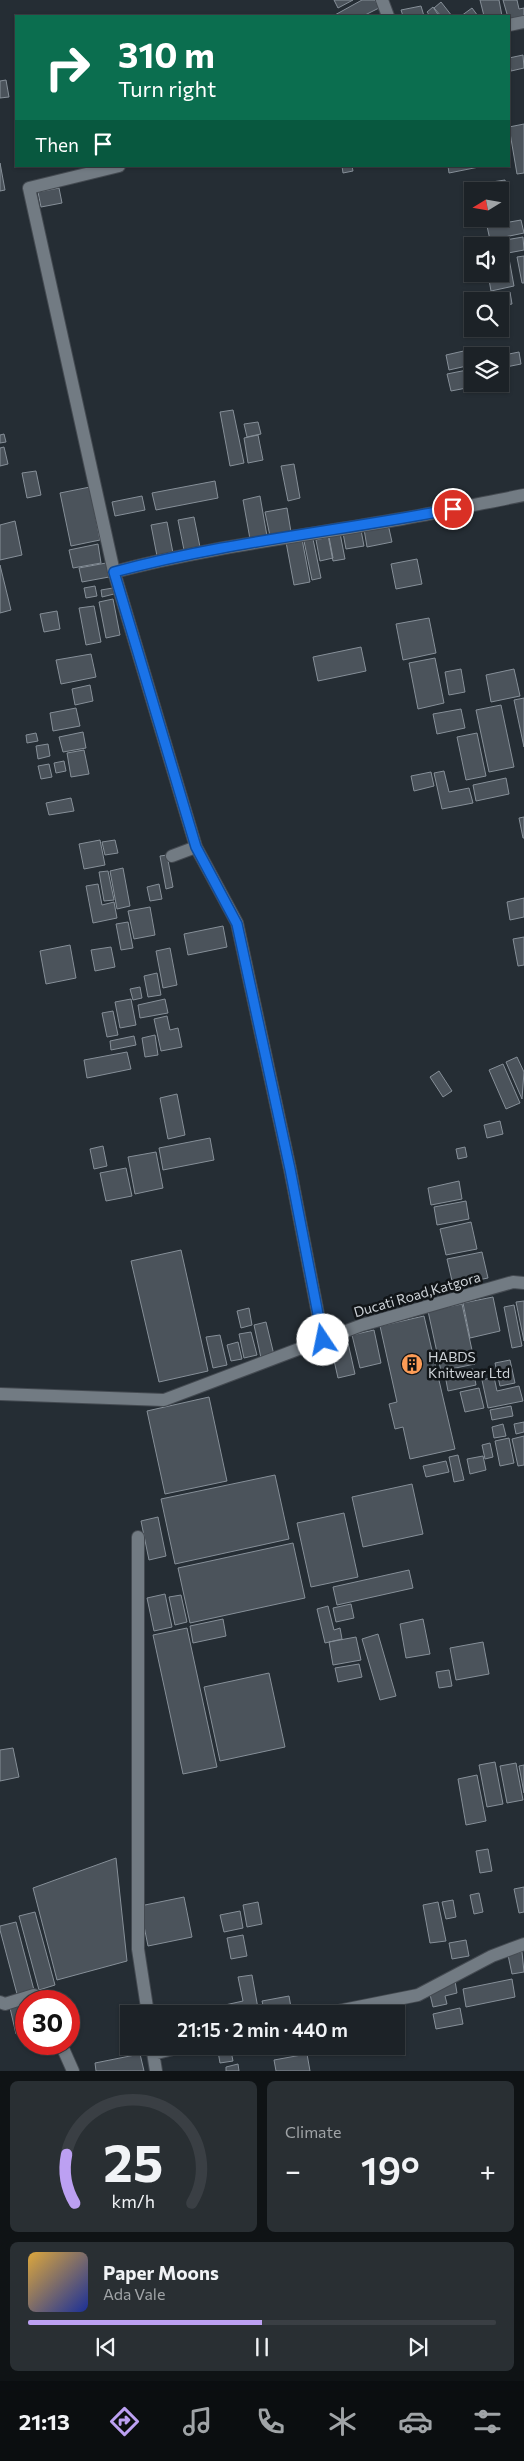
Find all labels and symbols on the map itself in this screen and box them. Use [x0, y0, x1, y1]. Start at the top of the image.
north arrow [464, 182, 509, 228]
pin [432, 488, 474, 530]
street label: Ducati Road,Katgora [352, 1268, 482, 1320]
position arrow [296, 1313, 348, 1365]
place label: HABDS Knitwear Ltd [428, 1348, 510, 1381]
building icon: HABDS Knitwear Ltd [400, 1352, 424, 1376]
speed limit sign: 30 [15, 1990, 80, 2055]

